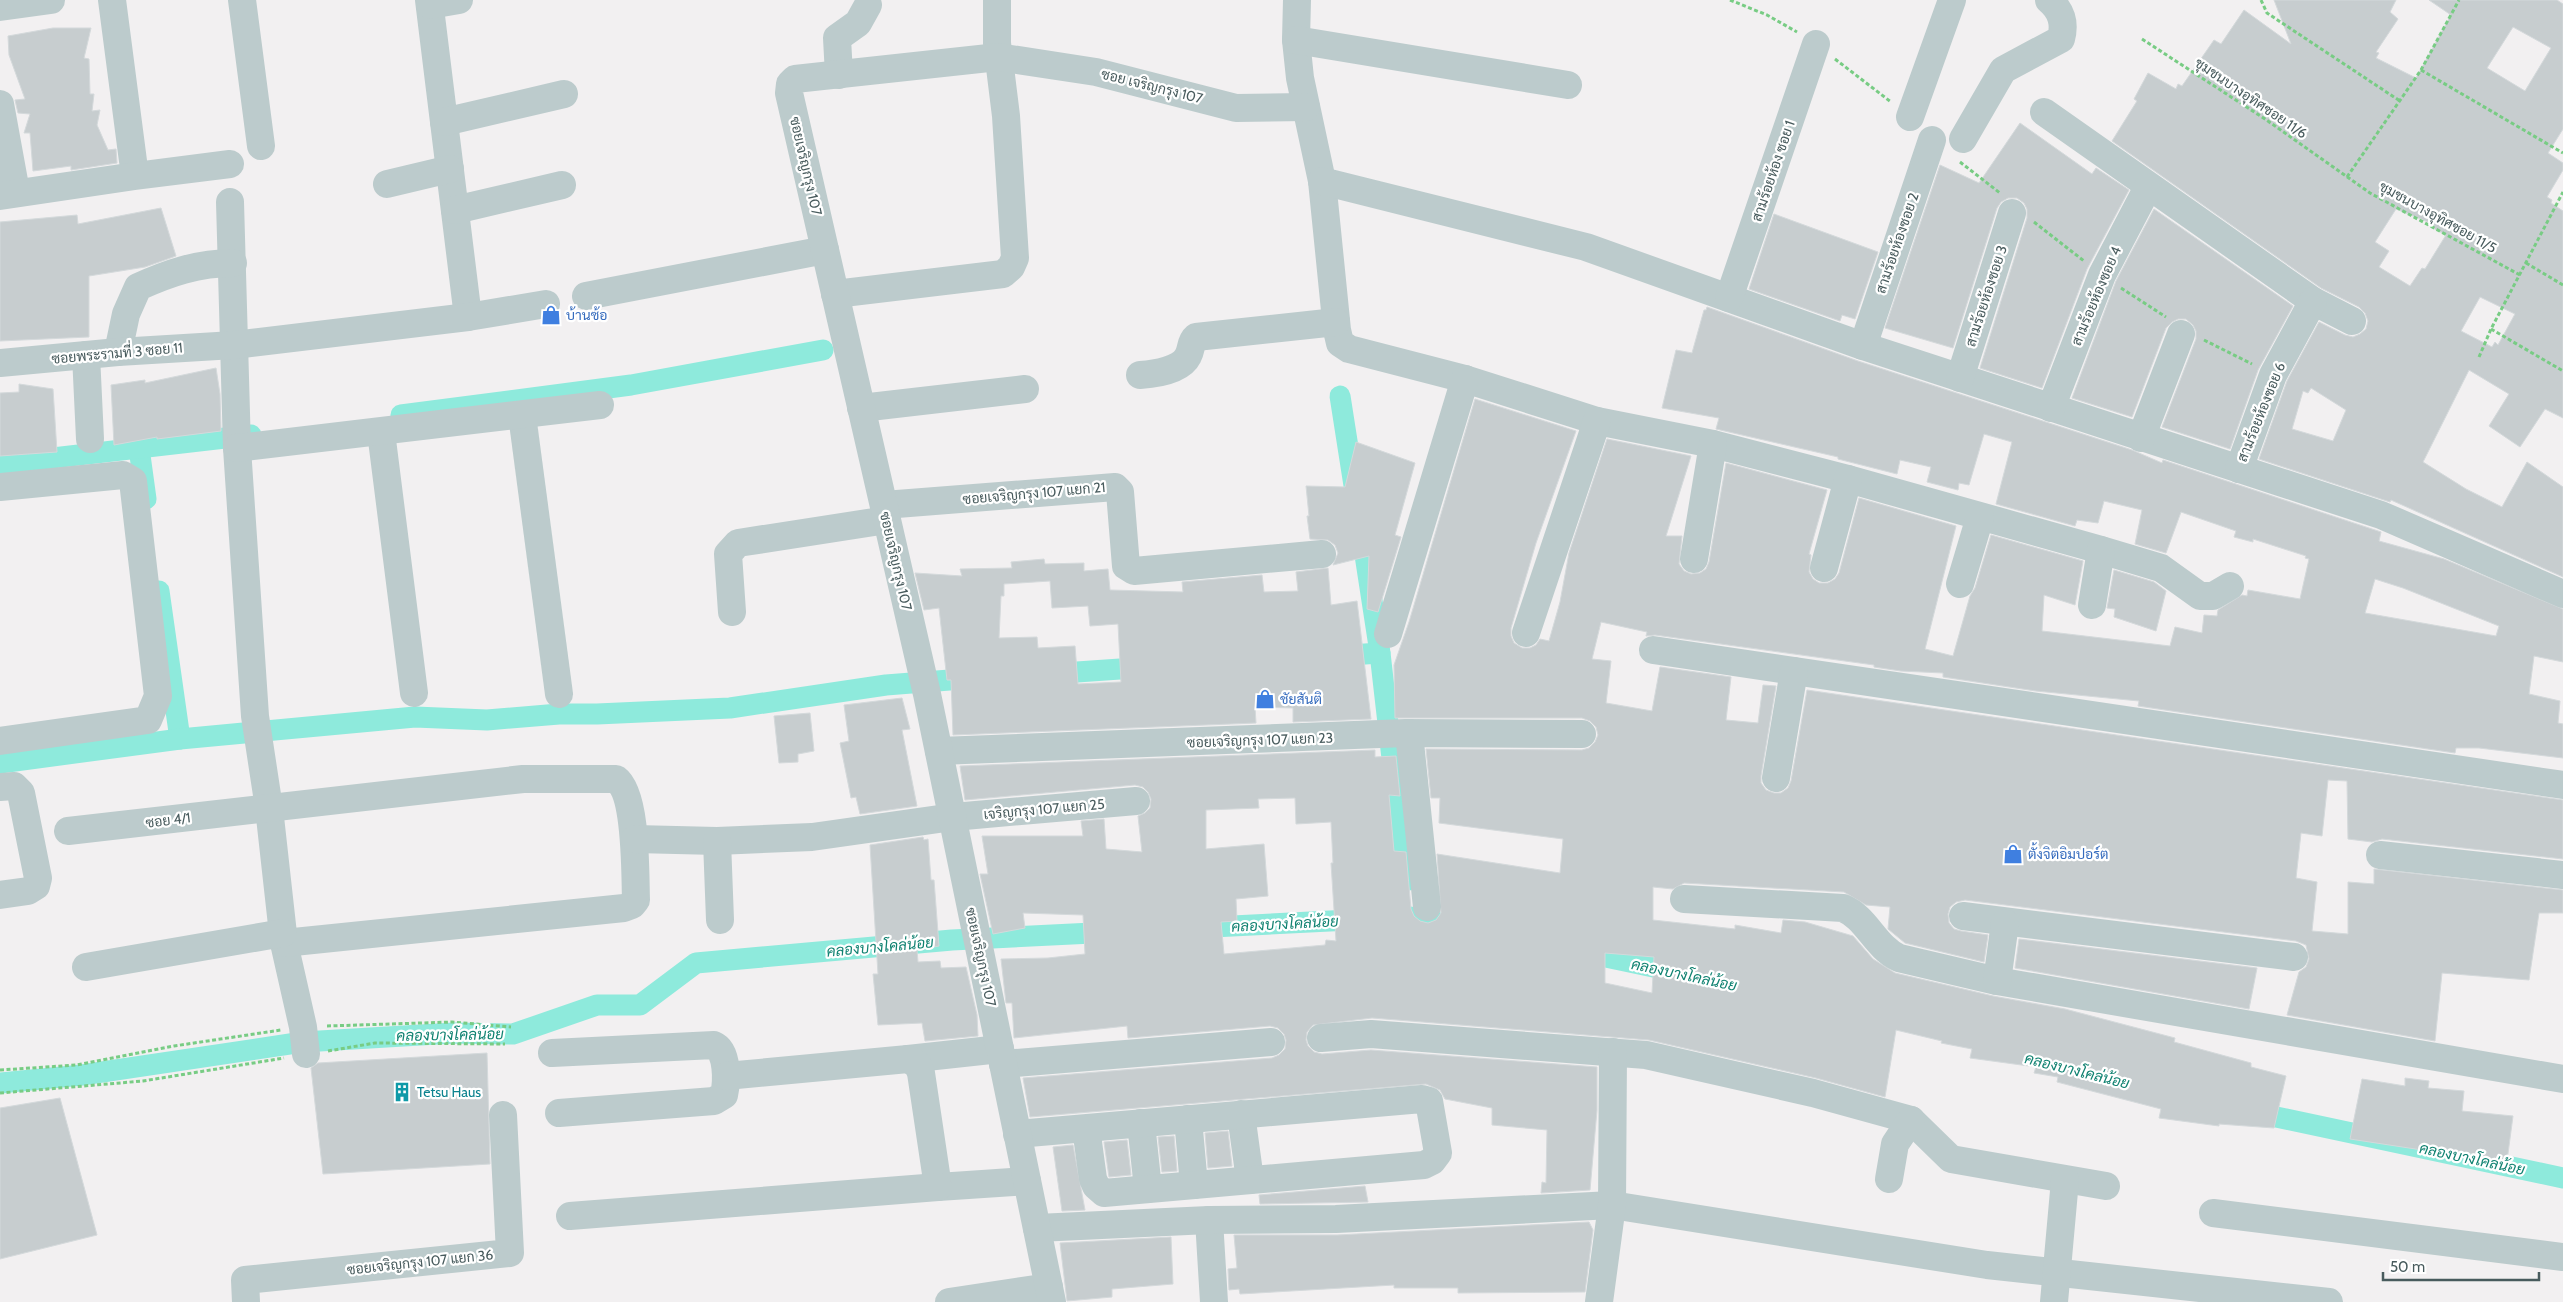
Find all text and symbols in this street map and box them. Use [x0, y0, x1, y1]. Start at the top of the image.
street label: ชุมชนบางอุทิศซอย 11/6 [2191, 54, 2311, 143]
street label: ซอย เจริญกรุง 107 [1099, 65, 1205, 108]
street label: ซอยเจริญกรุง 107 [785, 115, 826, 217]
street label: สามร้อยห้อง ซอย 1 [1747, 118, 1799, 224]
street label: ชุมชนบางอุทิศซอย 11/5 [2376, 177, 2500, 258]
street label: สามร้อยห้องซอย 2 [1871, 190, 1923, 296]
street label: สามร้อยห้องซอย 3 [1961, 243, 2011, 349]
street label: สามร้อยห้องซอย 4 [2067, 244, 2125, 348]
shop icon: บ้านซ้อ [540, 304, 562, 326]
place label: บ้านซ้อ [566, 306, 608, 324]
street label: ซอยพระรามที่ 3 ซอย 11 [50, 335, 183, 368]
street label: สามร้อยห้องซอย 6 [2233, 359, 2289, 464]
street label: ซอยเจริญกรุง 107 แยก 21 [962, 478, 1106, 509]
street label: ซอยเจริญกรุง 107 [875, 510, 916, 612]
shop icon: ชัยสันติ [1254, 688, 1276, 710]
place label: ชัยสันติ [1280, 690, 1322, 708]
street label: ซอยเจริญกรุง 107 แยก 23 [1187, 728, 1333, 753]
street label: เจริญกรุง 107 แยก 25 [983, 795, 1105, 824]
street label: ซอย 4/1 [144, 808, 192, 832]
place label: ตั้งจิตอิมปอร์ต [2028, 842, 2109, 863]
shop icon: ตั้งจิตอิมปอร์ต [2002, 843, 2024, 865]
street label: ซอยเจริญกรุง 107 [961, 906, 1000, 1008]
water label: คลองบางโคล่น้อย [1231, 911, 1340, 936]
water label: คลองบางโคล่น้อย [826, 932, 935, 961]
water label: คลองบางโคล่น้อย [1630, 954, 1739, 995]
water label: คลองบางโคล่น้อย [396, 1024, 504, 1045]
water label: คลองบางโคล่น้อย [2023, 1048, 2132, 1093]
building icon: Tetsu Haus [391, 1081, 413, 1103]
place label: Tetsu Haus [417, 1083, 481, 1101]
water label: คลองบางโคล่น้อย [2418, 1138, 2527, 1179]
street label: ซอยเจริญกรุง 107 แยก 36 [346, 1245, 494, 1280]
scale bar [2383, 1250, 2539, 1282]
text: 50 m [2390, 1258, 2425, 1276]

